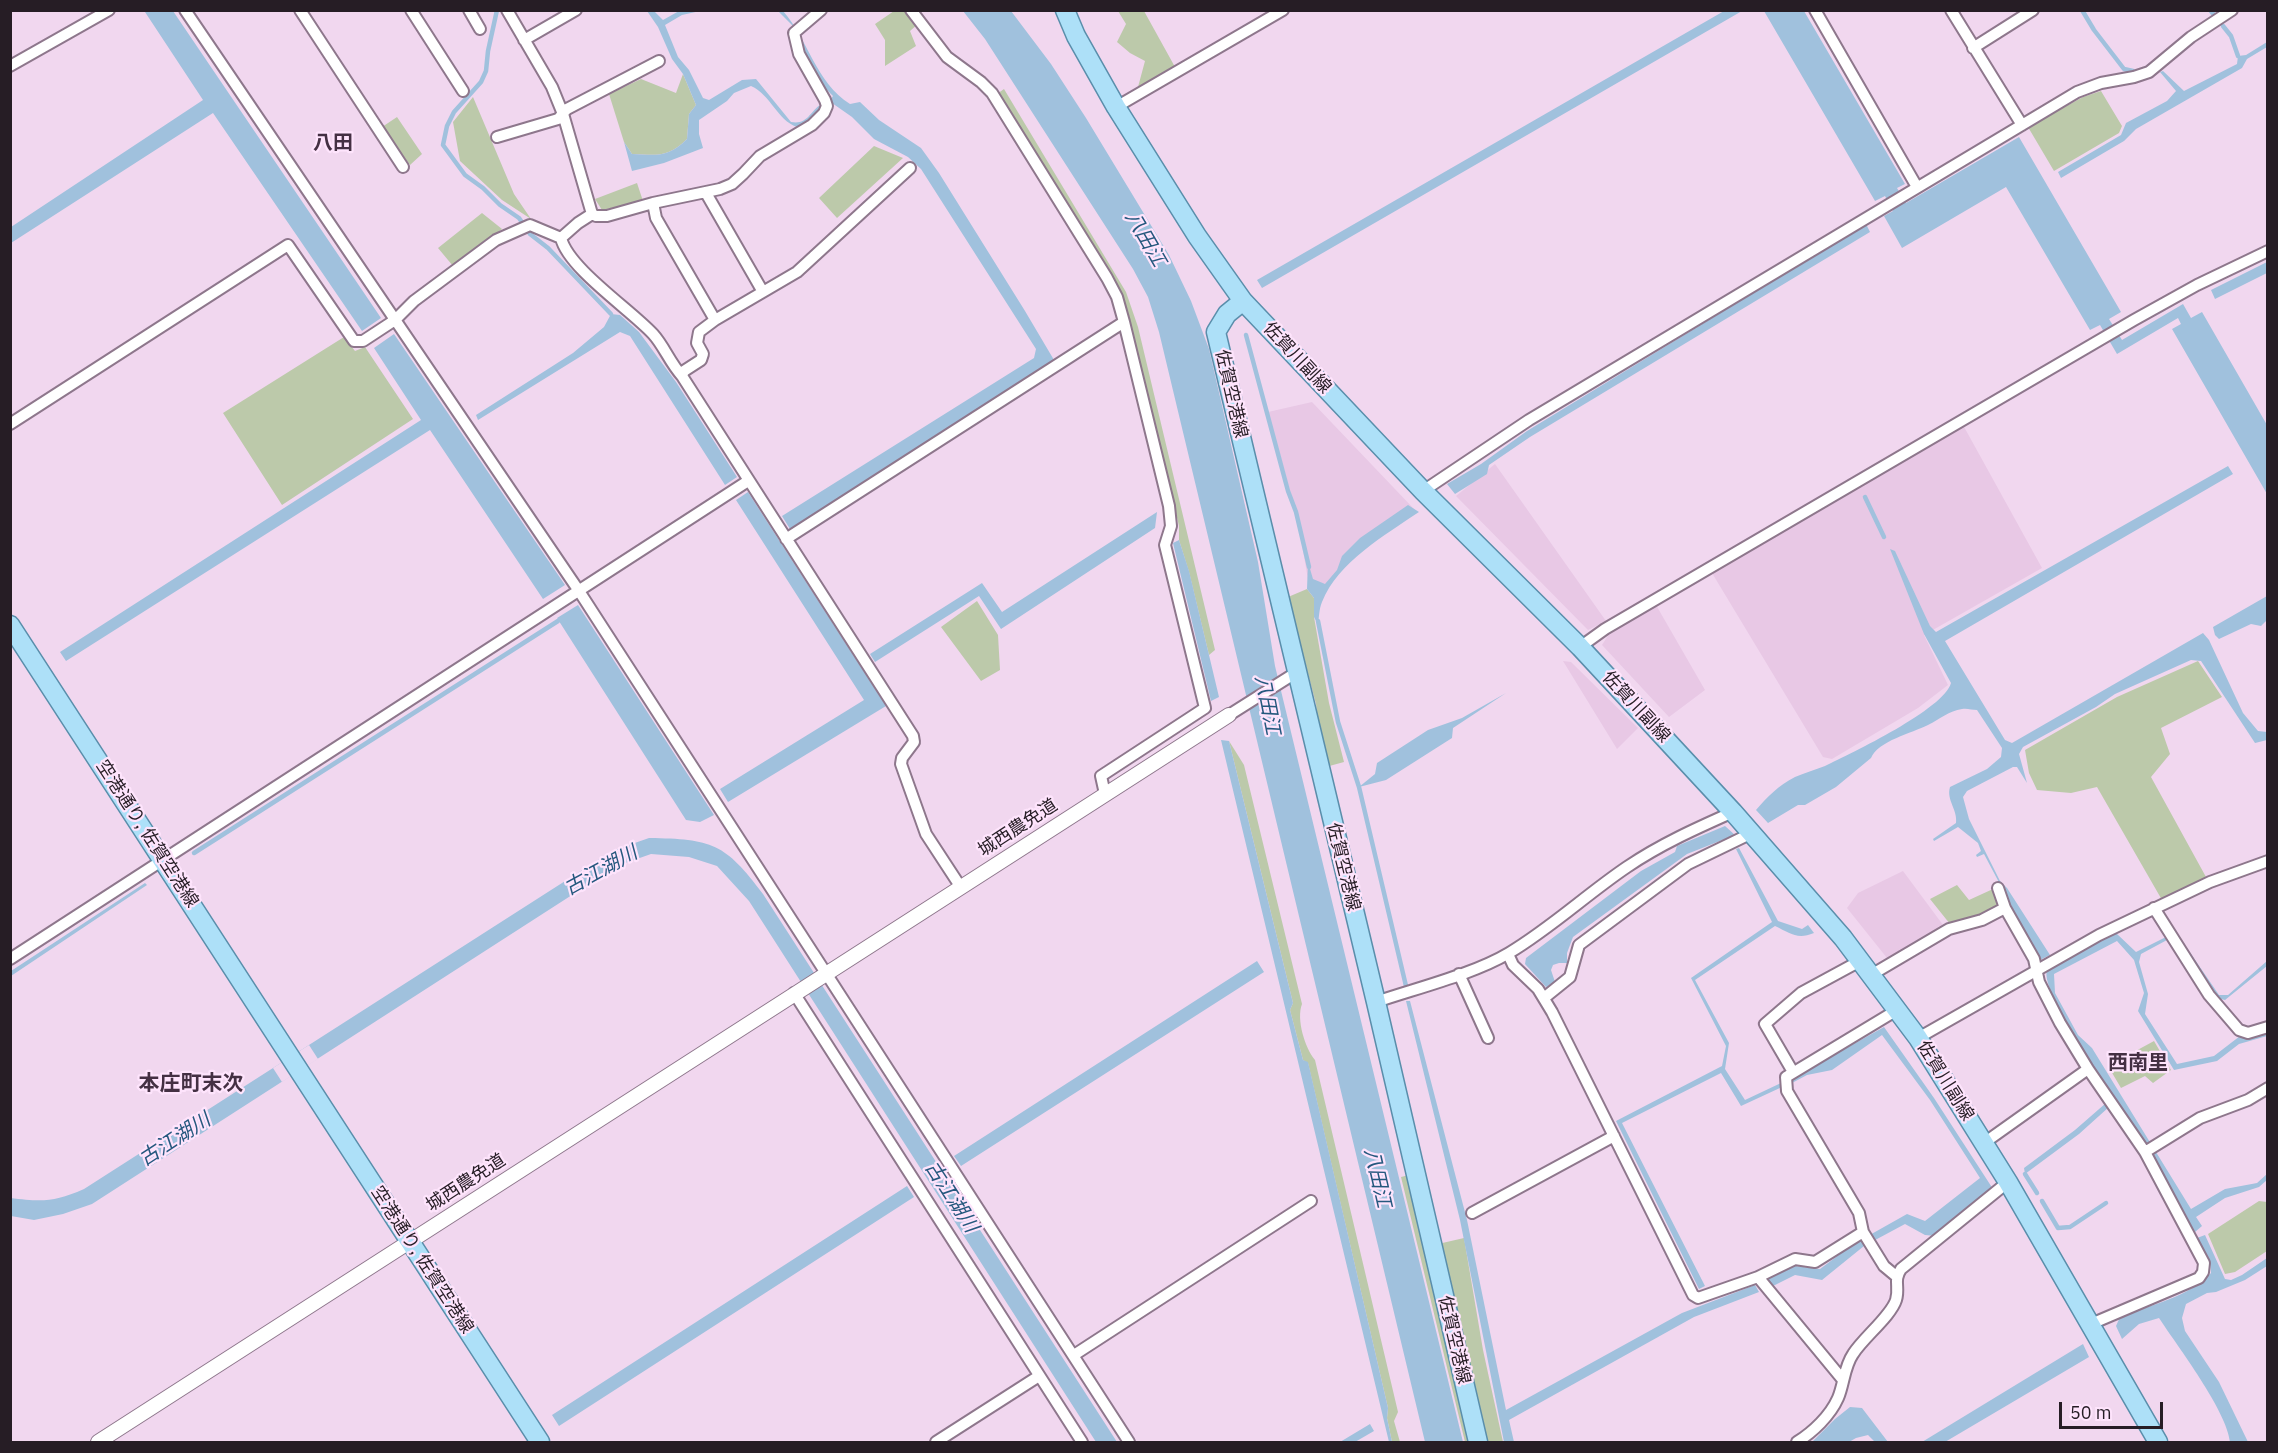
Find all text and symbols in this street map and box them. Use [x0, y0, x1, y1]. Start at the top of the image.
district label: 八田 [313, 131, 353, 155]
water label: 八田江 [1120, 207, 1170, 271]
street label: 佐賀川副線 [1258, 318, 1336, 398]
street label: 佐賀空港線 [1210, 348, 1252, 440]
street label: 佐賀川副線 [1597, 667, 1675, 747]
water label: 八田江 [1249, 673, 1285, 737]
street label: 空港通り, 佐賀空港線 [91, 756, 203, 912]
street label: 城西農免道 [974, 794, 1062, 862]
street label: 佐賀空港線 [1322, 821, 1364, 913]
water label: 古江湖川 [560, 841, 642, 901]
street label: 佐賀川副線 [1912, 1037, 1978, 1125]
district label: 西南里 [2108, 1051, 2168, 1075]
district label: 本庄町末次 [139, 1071, 243, 1097]
water label: 古江湖川 [135, 1108, 215, 1172]
water label: 八田江 [1359, 1146, 1395, 1210]
street label: 城西農免道 [422, 1149, 510, 1217]
water label: 古江湖川 [919, 1157, 983, 1237]
street label: 空港通り, 佐賀空港線 [366, 1182, 478, 1338]
street label: 佐賀空港線 [1433, 1294, 1475, 1386]
scale bar [2062, 1390, 2166, 1428]
text: 50 m [2070, 1401, 2112, 1424]

